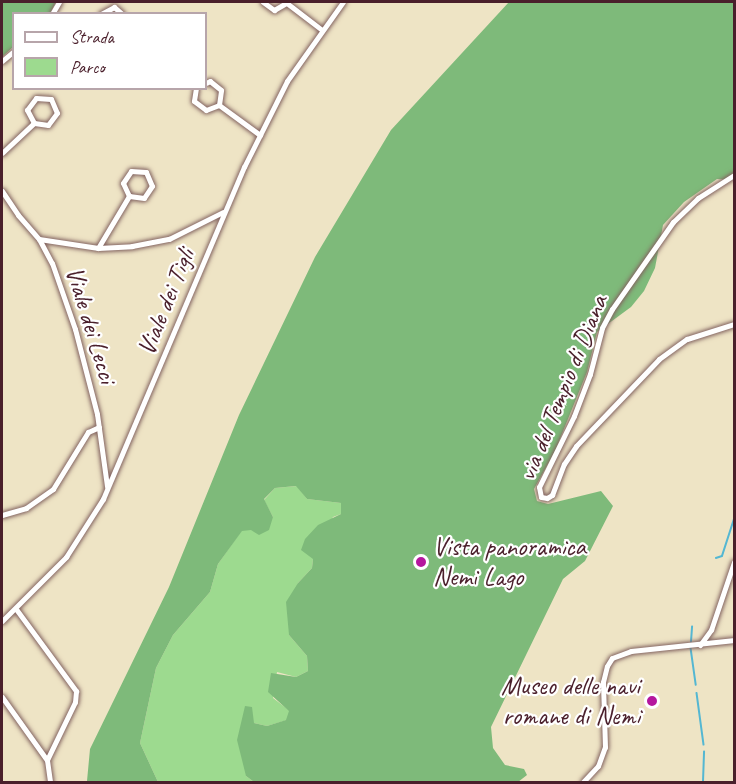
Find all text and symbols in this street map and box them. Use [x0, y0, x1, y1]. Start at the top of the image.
legend [12, 12, 207, 90]
text: Strada [70, 26, 114, 48]
text: Parco [70, 56, 105, 78]
street label: Viale dei Tigli [131, 244, 201, 360]
street label: Viale dei Lecci [59, 263, 123, 387]
street label: via del Tempio di Diana [512, 291, 614, 485]
place label: Vista panoramica Nemi Lago [433, 531, 586, 592]
marker: Vista panoramica Nemi Lago [414, 555, 428, 569]
place label: Museo delle navi romane di Nemi [500, 670, 640, 732]
marker: Museo delle navi romane di Nemi [645, 694, 659, 708]

